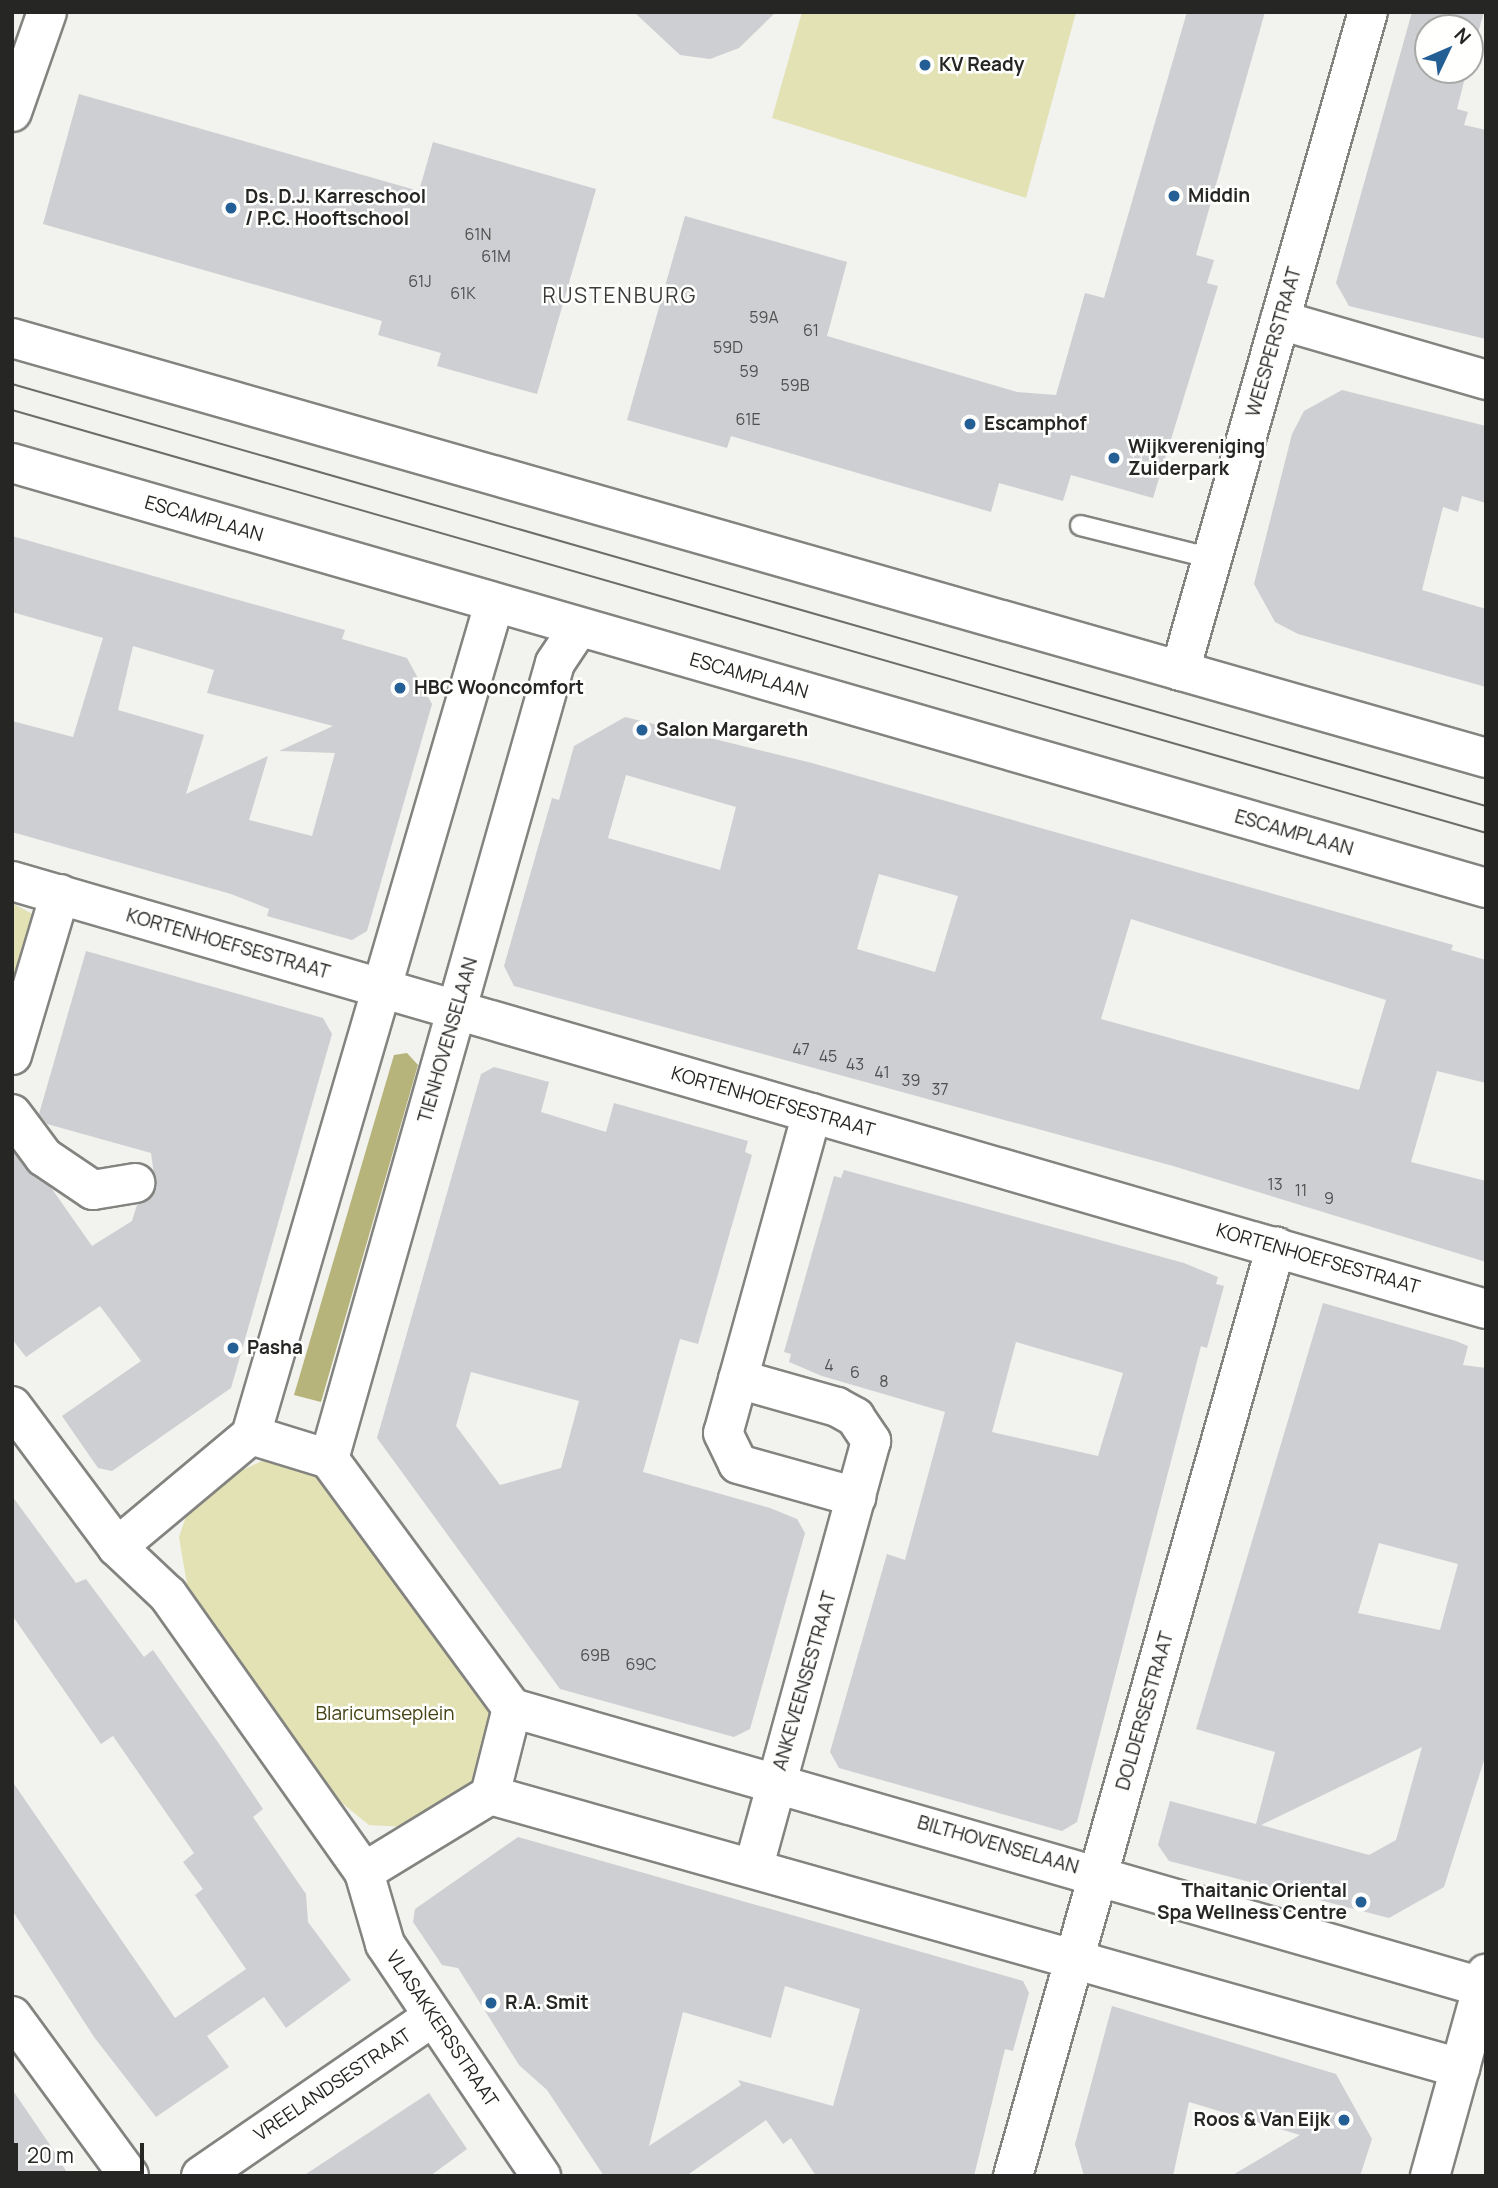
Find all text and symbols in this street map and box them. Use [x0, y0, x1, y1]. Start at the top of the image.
north arrow [1414, 14, 1484, 84]
text: N [1449, 22, 1477, 50]
place label: KV Ready [939, 54, 1024, 76]
marker: KV Ready [917, 57, 933, 73]
place label: Middin [1188, 185, 1250, 207]
place label: Ds. D.J. Karreschool / P.C. Hooftschool [245, 186, 426, 230]
marker: Middin [1166, 188, 1182, 204]
marker: Ds. D.J. Karreschool / P.C. Hooftschool [223, 200, 239, 216]
house number: 61N [465, 224, 491, 244]
house number: 61M [481, 246, 511, 266]
street label: WEESPERSTRAAT [1242, 264, 1306, 420]
house number: 61J [408, 271, 432, 291]
district label: RUSTENBURG [544, 282, 696, 308]
house number: 61K [450, 283, 476, 303]
house number: 59A [749, 307, 779, 327]
house number: 61 [803, 320, 819, 340]
house number: 59D [713, 337, 743, 357]
house number: 59 [739, 361, 759, 381]
house number: 59B [781, 375, 809, 395]
house number: 61E [735, 409, 761, 429]
place label: Escamphof [984, 413, 1087, 435]
marker: Escamphof [962, 416, 978, 432]
place label: Wijkvereniging Zuiderpark [1128, 436, 1265, 480]
marker: Wijkvereniging Zuiderpark [1106, 450, 1122, 466]
street label: ESCAMPLAAN [142, 491, 266, 547]
street label: ESCAMPLAAN [687, 648, 811, 704]
place label: HBC Wooncomfort [414, 677, 584, 699]
marker: HBC Wooncomfort [392, 680, 408, 696]
place label: Salon Margareth [656, 719, 808, 741]
marker: Salon Margareth [634, 722, 650, 738]
street label: ESCAMPLAAN [1232, 805, 1356, 861]
street label: KORTENHOEFSESTRAAT [124, 904, 332, 984]
street label: TIENHOVENSELAAN [413, 955, 483, 1125]
house number: 47 [792, 1039, 810, 1059]
house number: 45 [819, 1046, 837, 1066]
house number: 43 [846, 1054, 864, 1074]
street label: KORTENHOEFSESTRAAT [669, 1062, 877, 1142]
house number: 41 [874, 1062, 890, 1082]
house number: 39 [902, 1070, 920, 1090]
house number: 37 [932, 1079, 948, 1099]
house number: 13 [1267, 1174, 1283, 1194]
house number: 11 [1295, 1180, 1307, 1200]
house number: 9 [1324, 1188, 1334, 1208]
street label: KORTENHOEFSESTRAAT [1214, 1219, 1422, 1299]
place label: Pasha [247, 1337, 303, 1359]
marker: Pasha [225, 1340, 241, 1356]
house number: 4 [824, 1355, 834, 1375]
house number: 6 [850, 1362, 860, 1382]
house number: 8 [879, 1371, 889, 1391]
street label: ANKEVEENSESTRAAT [769, 1589, 841, 1773]
street label: DOLDERSESTRAAT [1111, 1629, 1179, 1793]
house number: 69B [580, 1645, 610, 1665]
house number: 69C [625, 1654, 657, 1674]
park label: Blaricumseplein [315, 1703, 455, 1725]
street label: BILTHOVENSELAAN [915, 1811, 1081, 1879]
place label: Thaitanic Oriental Spa Wellness Centre [1157, 1880, 1347, 1924]
marker: Thaitanic Oriental Spa Wellness Centre [1353, 1894, 1369, 1910]
street label: VLASAKKERSSTRAAT [381, 1946, 503, 2112]
place label: R.A. Smit [505, 1992, 589, 2014]
marker: R.A. Smit [483, 1995, 499, 2011]
street label: VREELANDSESTRAAT [250, 2024, 416, 2146]
place label: Roos & Van Eijk [1194, 2109, 1330, 2131]
marker: Roos & Van Eijk [1336, 2112, 1352, 2128]
scale bar [18, 2128, 147, 2172]
text: 20 m [27, 2141, 74, 2169]

